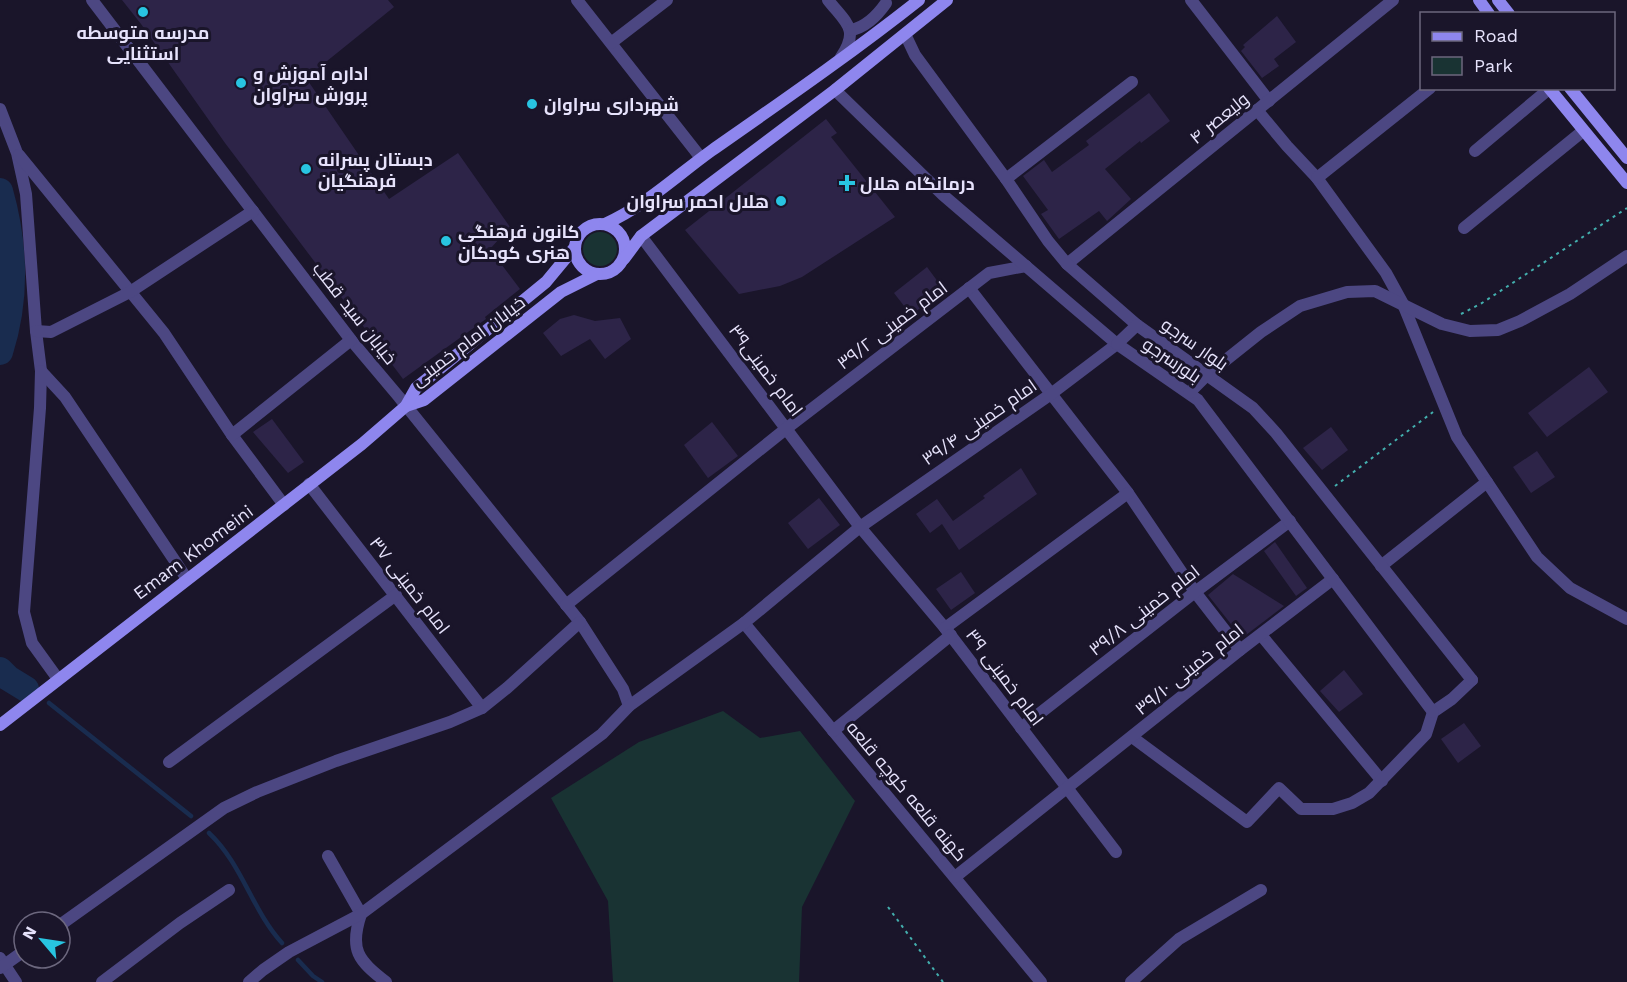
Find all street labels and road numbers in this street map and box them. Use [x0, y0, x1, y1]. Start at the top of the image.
street label: ولیعصر ۴ [1185, 88, 1253, 149]
street label: خیابان سید قطب [308, 258, 401, 369]
street label: امام خمینی ۳۹/۲ [833, 277, 953, 375]
street label: خیابان امام خمینی [407, 292, 530, 392]
street label: بلوار سرجو [1157, 313, 1232, 375]
street label: امام خمینی۳۹ [723, 320, 807, 421]
street label: بلورسرجو [1138, 333, 1205, 388]
street label: امام خمینی ۳۹/۴ [918, 375, 1042, 471]
street label: Emam Khomeini [129, 500, 257, 604]
street label: امام خمینی ۳۷ [364, 532, 454, 639]
street label: امام خمینی ۳۹/۸ [1085, 560, 1205, 661]
street label: امام خمینی ۳۹/۱۰ [1131, 619, 1249, 721]
street label: امام خمینی ۳۹ [960, 625, 1048, 731]
street label: کهنه قلعه کوچه قلعه [841, 717, 972, 866]

